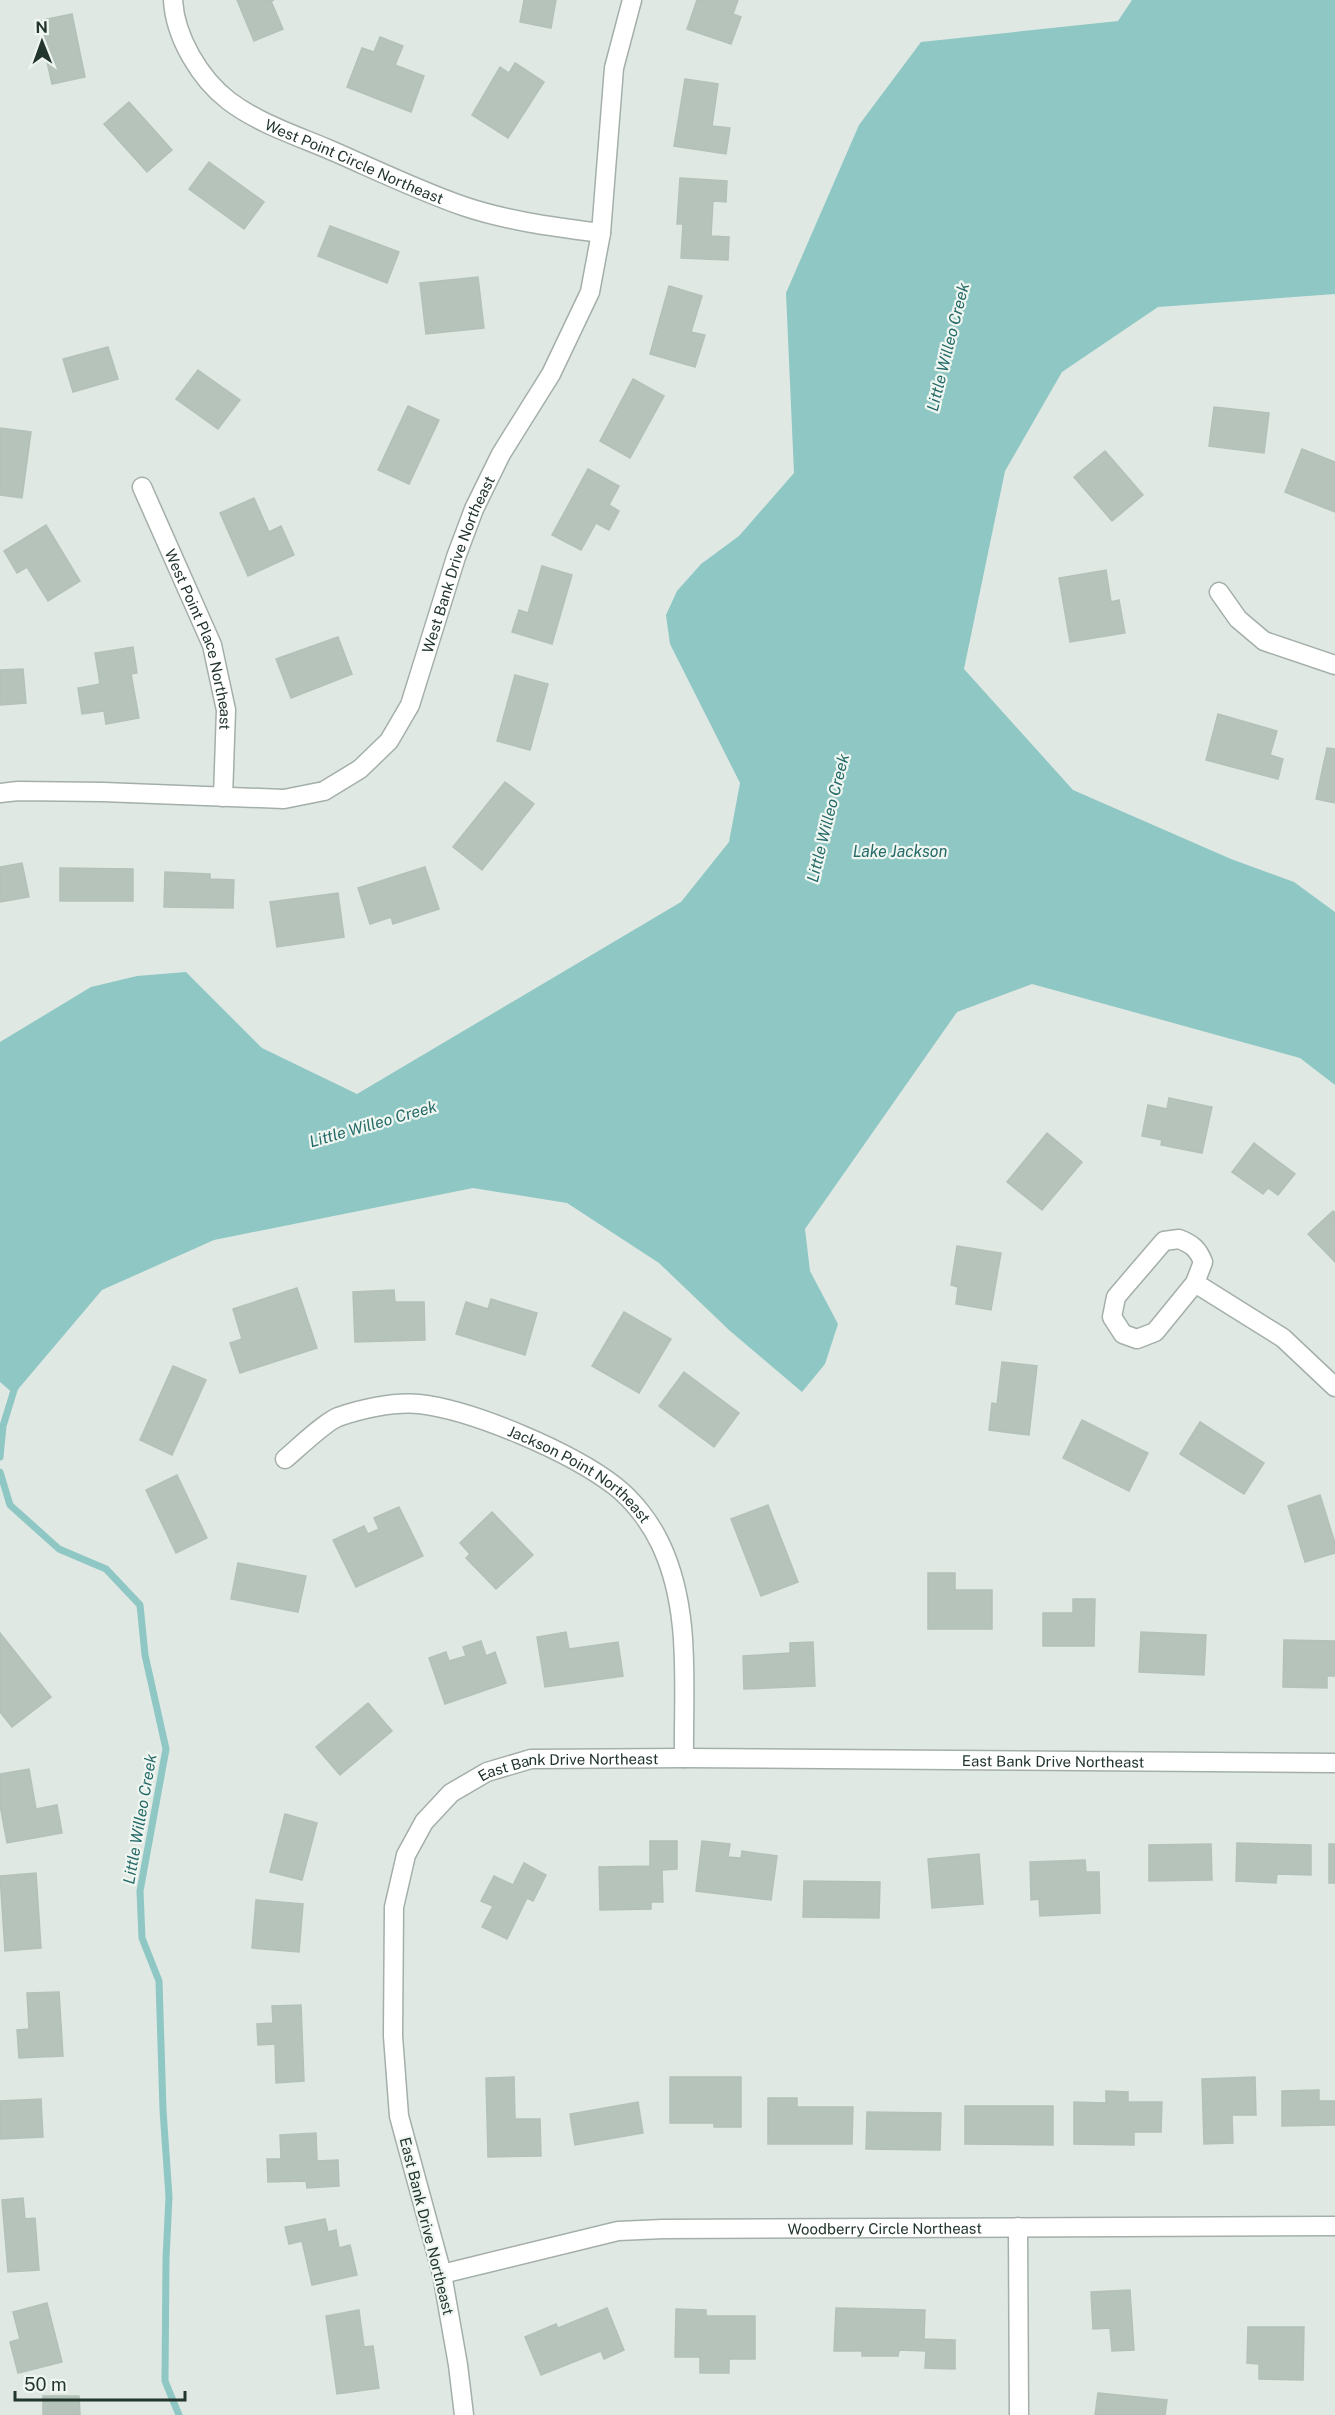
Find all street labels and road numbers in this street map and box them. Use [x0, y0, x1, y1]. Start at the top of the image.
street label: West Point Circle Northeast [262, 115, 446, 207]
street label: West Bank Drive Northeast [418, 473, 498, 655]
street label: West Point Place Northeast [162, 546, 235, 731]
street label: Jackson Point Northeast [506, 1422, 654, 1526]
street label: East Bank Drive Northeast [475, 1750, 659, 1784]
street label: East Bank Drive Northeast [962, 1752, 1145, 1770]
street label: East Bank Drive Northeast [397, 2135, 457, 2317]
street label: Woodberry Circle Northeast [787, 2219, 982, 2237]

